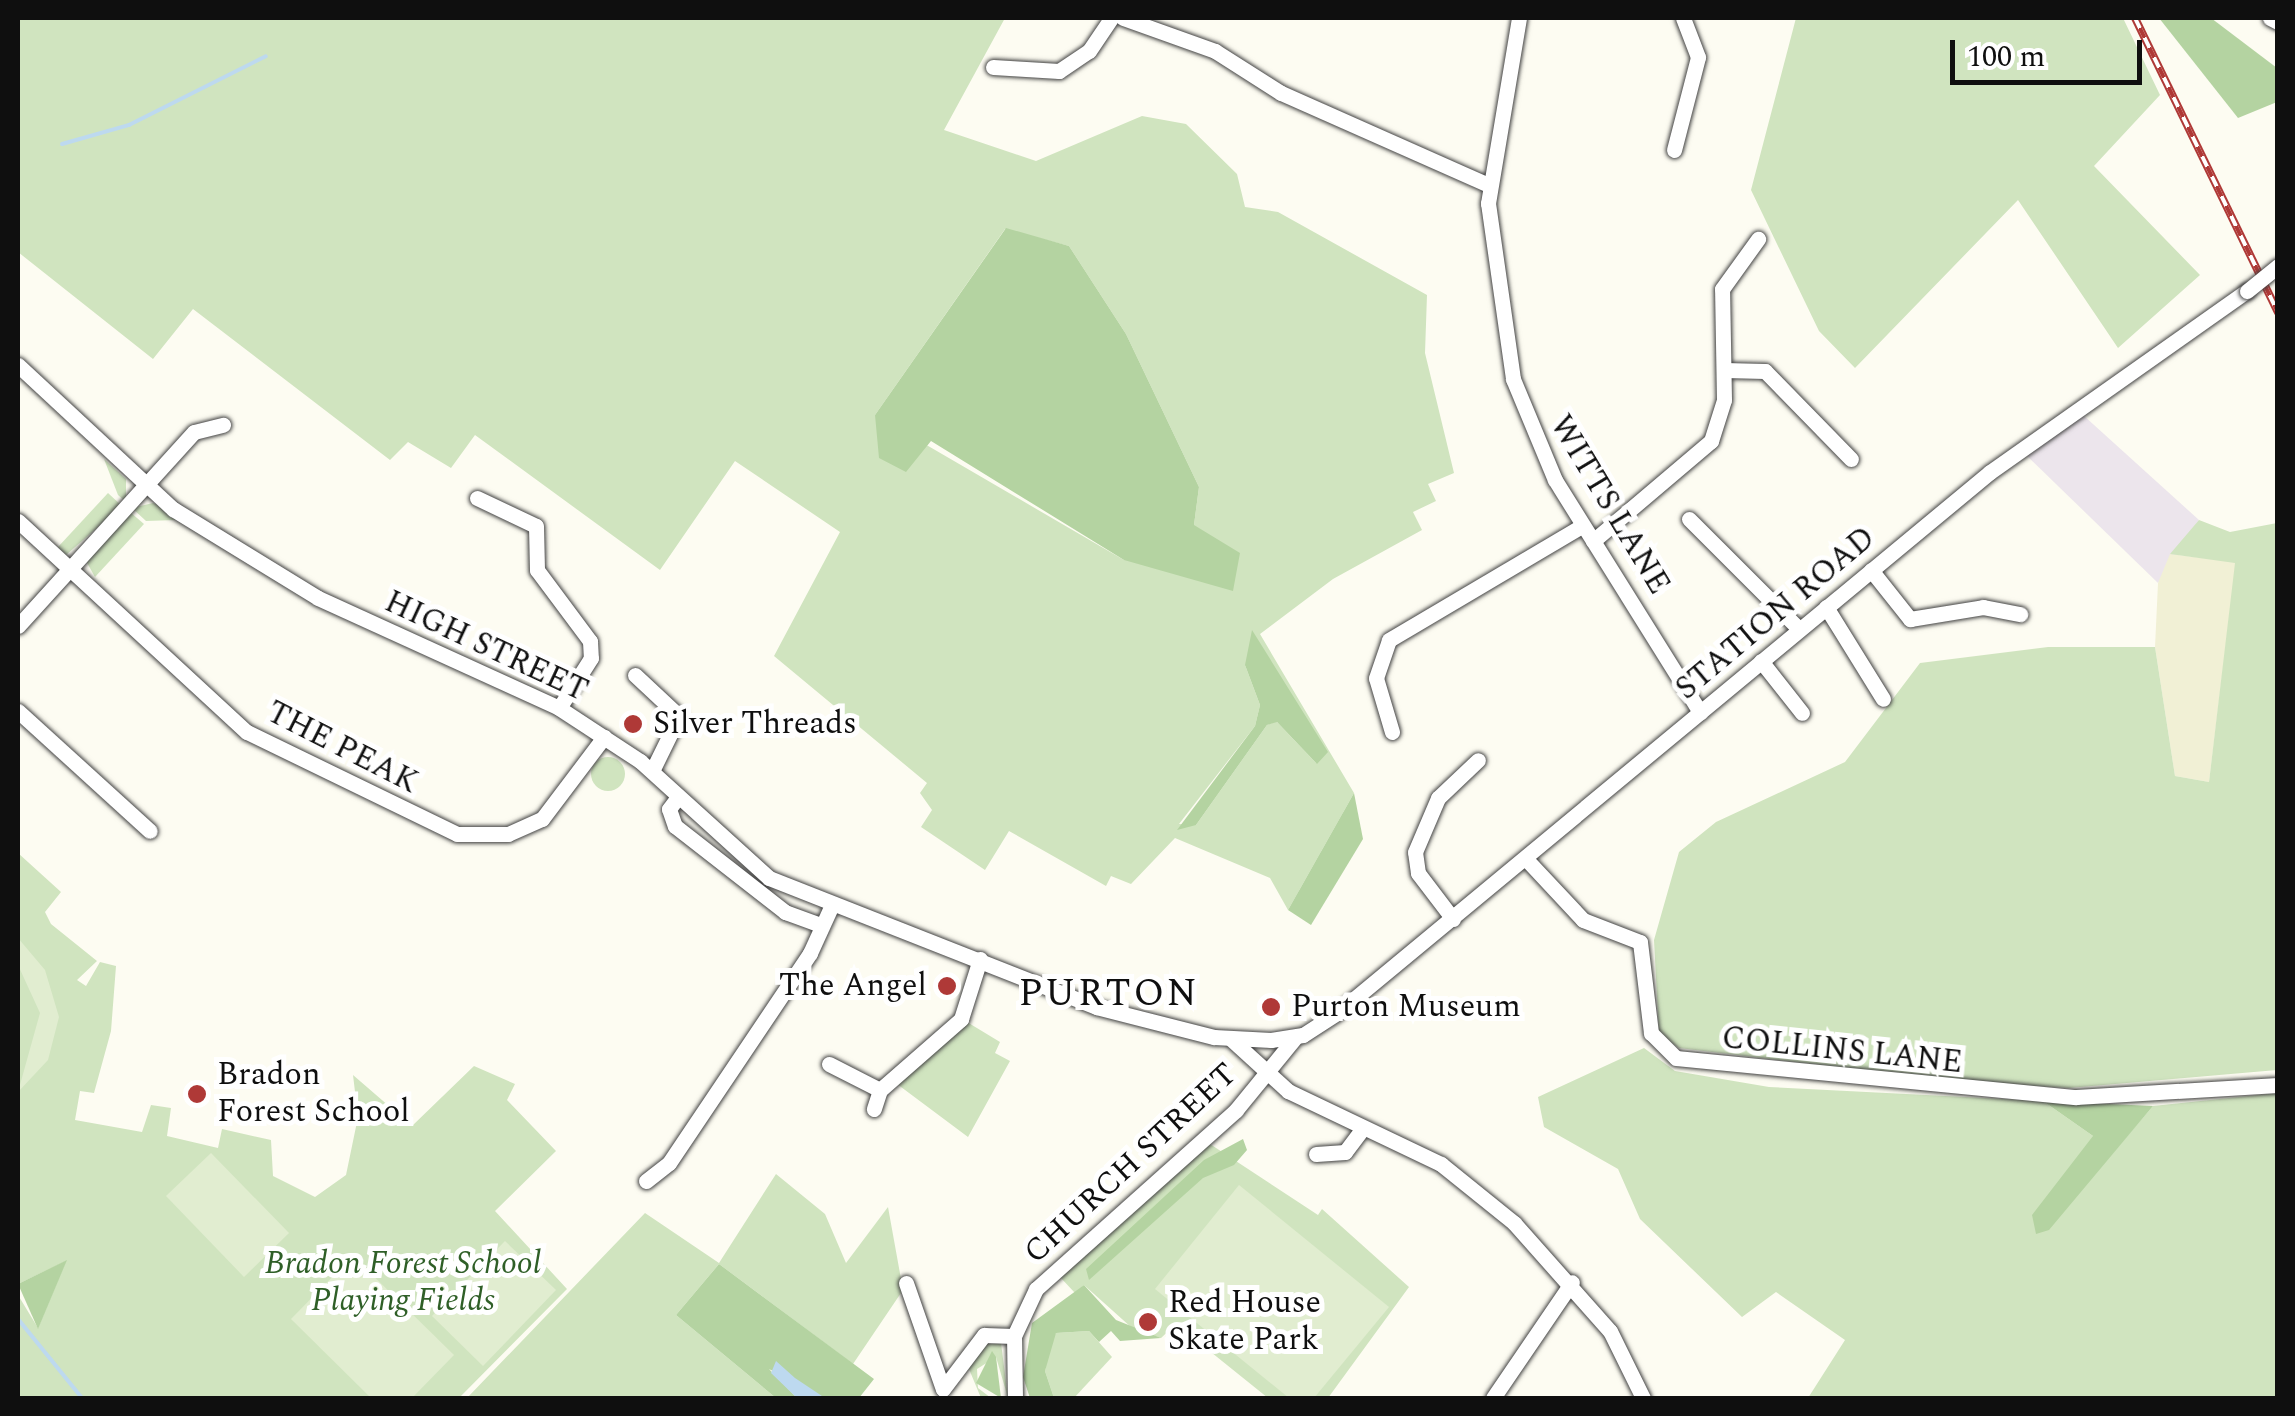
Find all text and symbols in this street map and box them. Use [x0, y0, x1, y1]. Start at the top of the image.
scale bar [1955, 20, 2148, 82]
text: 100 m [1967, 34, 2045, 80]
street label: WITTS LANE [1541, 409, 1677, 601]
street label: STATION ROAD [1668, 519, 1884, 709]
street label: HIGH STREET [378, 583, 594, 711]
street label: THE PEAK [260, 694, 424, 802]
place label: Silver Threads [653, 705, 857, 743]
marker: Silver Threads [622, 713, 644, 735]
place label: The Angel [779, 967, 927, 1005]
district label: PURTON [1019, 972, 1199, 1018]
marker: The Angel [936, 975, 958, 997]
place label: Purton Museum [1291, 988, 1521, 1026]
marker: Purton Museum [1260, 996, 1282, 1018]
street label: COLLINS LANE [1720, 1019, 1964, 1083]
street label: CHURCH STREET [1017, 1056, 1245, 1272]
place label: Bradon Forest School [217, 1057, 410, 1132]
marker: Bradon Forest School [186, 1083, 208, 1105]
park label: Bradon Forest School Playing Fields [265, 1246, 541, 1321]
place label: Red House Skate Park [1168, 1285, 1321, 1360]
marker: Red House Skate Park [1137, 1311, 1159, 1333]

